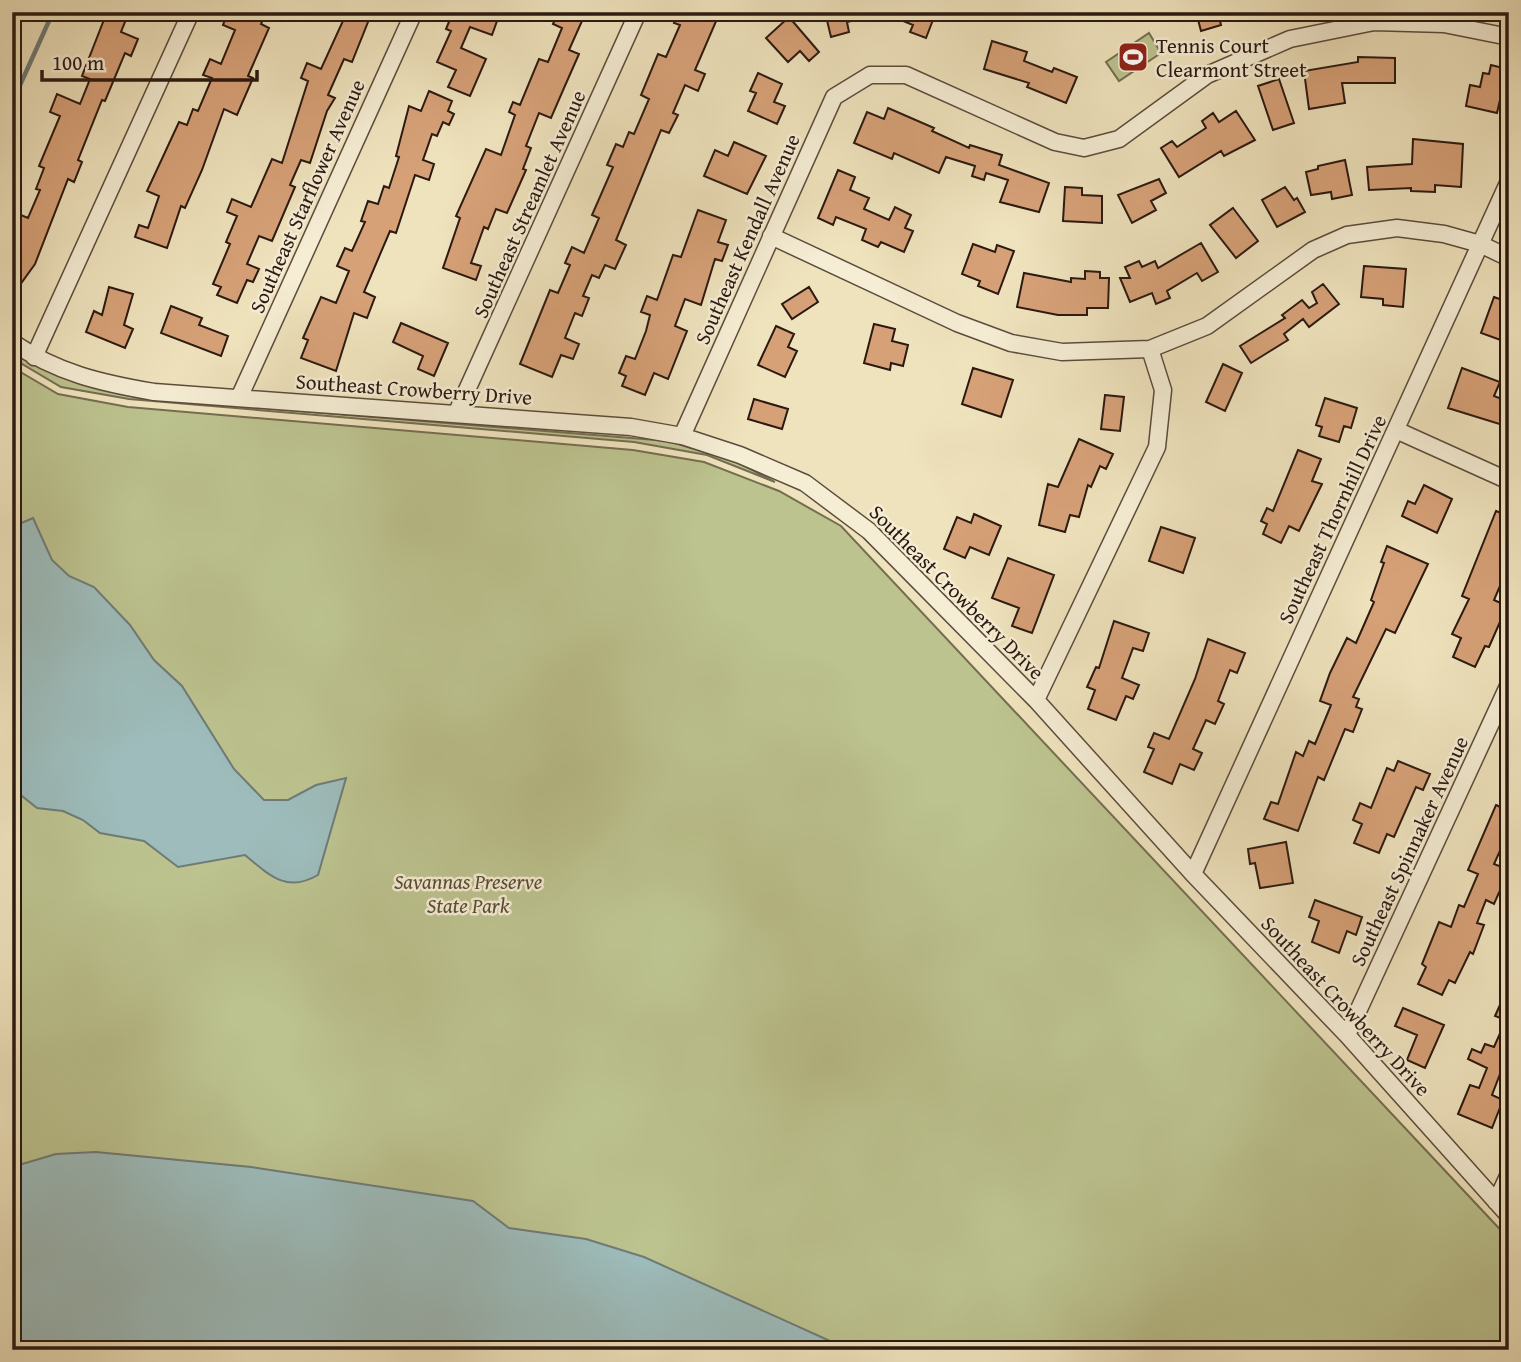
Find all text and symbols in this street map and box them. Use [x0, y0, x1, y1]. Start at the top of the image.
place label: Tennis Court Clearmont Street [1156, 30, 1307, 85]
scale bar [42, 38, 257, 82]
sports icon: Tennis Court Clearmont Street [1116, 40, 1150, 74]
text: 100 m [52, 47, 104, 78]
street label: Southeast Starflower Avenue [241, 74, 373, 318]
street label: Southeast Streamlet Avenue [465, 85, 593, 323]
street label: Southeast Kendall Avenue [687, 128, 808, 349]
street label: Southeast Crowberry Drive [295, 365, 533, 413]
street label: Southeast Thornhill Drive [1270, 409, 1394, 629]
street label: Southeast Crowberry Drive [862, 497, 1052, 687]
street label: Southeast Spinnaker Avenue [1342, 731, 1476, 971]
park label: Savannas Preserve State Park [394, 866, 542, 921]
street label: Southeast Crowberry Drive [1254, 909, 1438, 1103]

